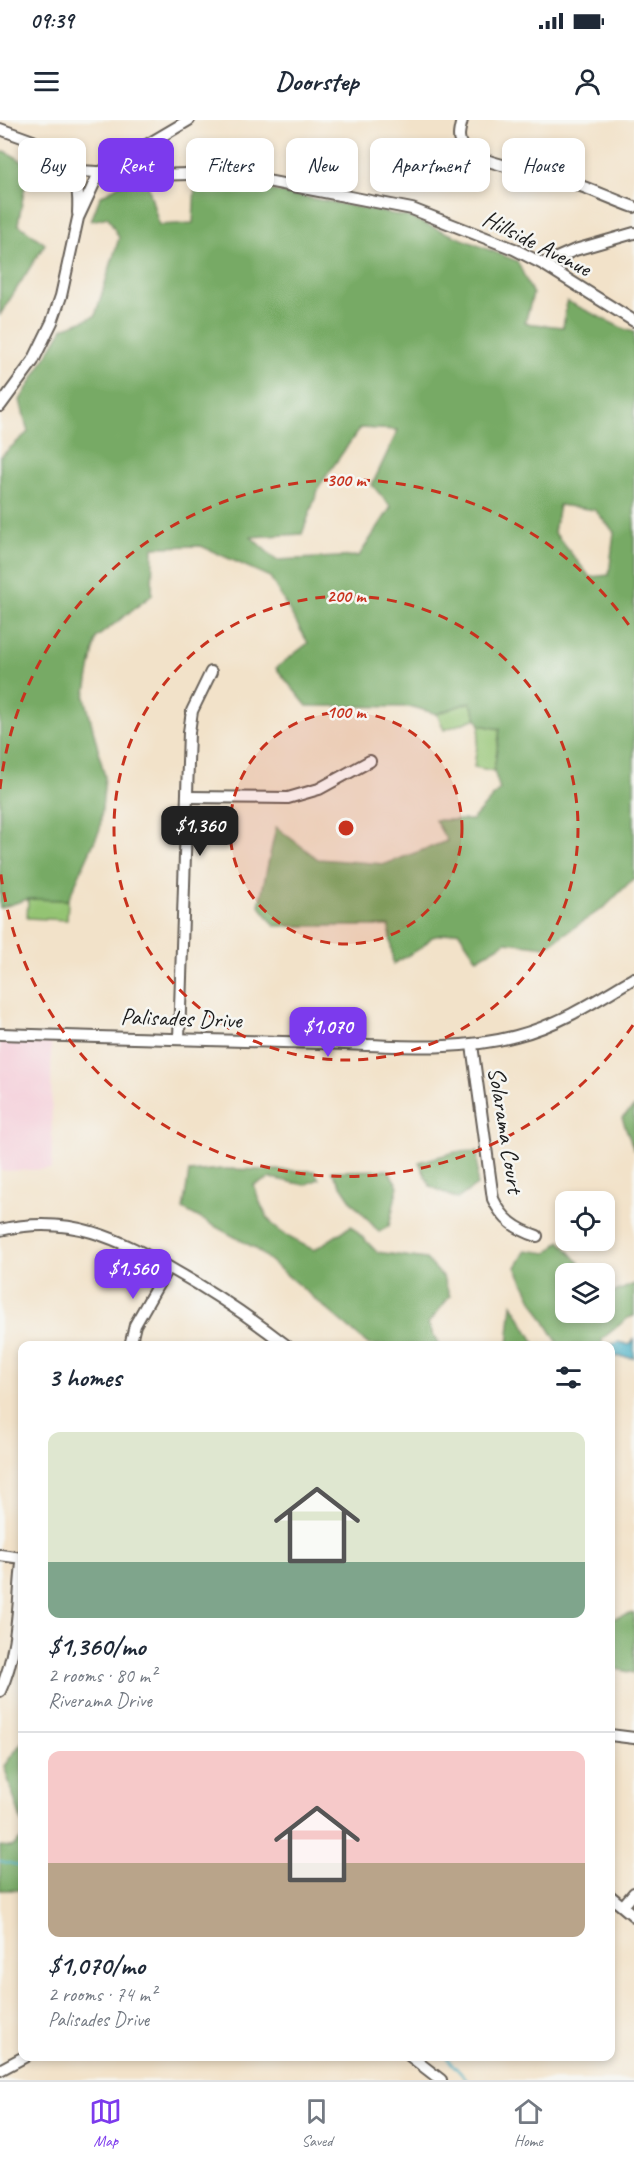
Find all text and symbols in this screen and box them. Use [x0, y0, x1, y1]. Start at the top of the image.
text: 09:39 [30, 7, 73, 35]
text: Doorstep [276, 64, 359, 98]
icon: menu [30, 65, 63, 98]
icon: person [571, 65, 604, 98]
chip: Buy [18, 138, 86, 192]
chip: Rent [98, 138, 174, 192]
chip: Filters [186, 138, 274, 192]
chip: New [286, 138, 358, 192]
chip: Apartment [370, 138, 490, 192]
chip: House [502, 138, 585, 192]
street label: Hillside Avenue [478, 203, 598, 284]
text: 300 m [327, 469, 367, 491]
text: 200 m [327, 585, 367, 607]
text: 100 m [327, 701, 367, 723]
pin: $1,360 [151, 806, 249, 857]
text: $1,360 [175, 813, 225, 838]
centre of rings [336, 818, 356, 838]
street label: Palisades Drive [120, 1001, 244, 1035]
pin: $1,070 [279, 1007, 377, 1058]
text: $1,070 [304, 1014, 352, 1039]
street label: Solarama Court [481, 1065, 531, 1197]
map controls [555, 1191, 615, 1323]
button: locate [555, 1191, 615, 1251]
pin: $1,560 [84, 1249, 182, 1300]
text: $1,560 [108, 1256, 158, 1281]
button: layers [555, 1263, 615, 1323]
text: 3 homes [48, 1361, 121, 1394]
icon: filters [552, 1361, 585, 1394]
icon: home [263, 1471, 371, 1579]
text: $1,360/mo [48, 1630, 146, 1663]
text: 2 rooms · 80 m² [48, 1663, 156, 1688]
text: Riverama Drive [48, 1688, 152, 1713]
icon: home [263, 1790, 371, 1898]
text: $1,070/mo [48, 1949, 145, 1982]
text: 2 rooms · 74 m² [48, 1982, 156, 2007]
text: Palisades Drive [48, 2007, 149, 2032]
tab: Map [89, 2095, 122, 2151]
tab: Saved [300, 2095, 333, 2151]
tab: Home [512, 2095, 545, 2151]

